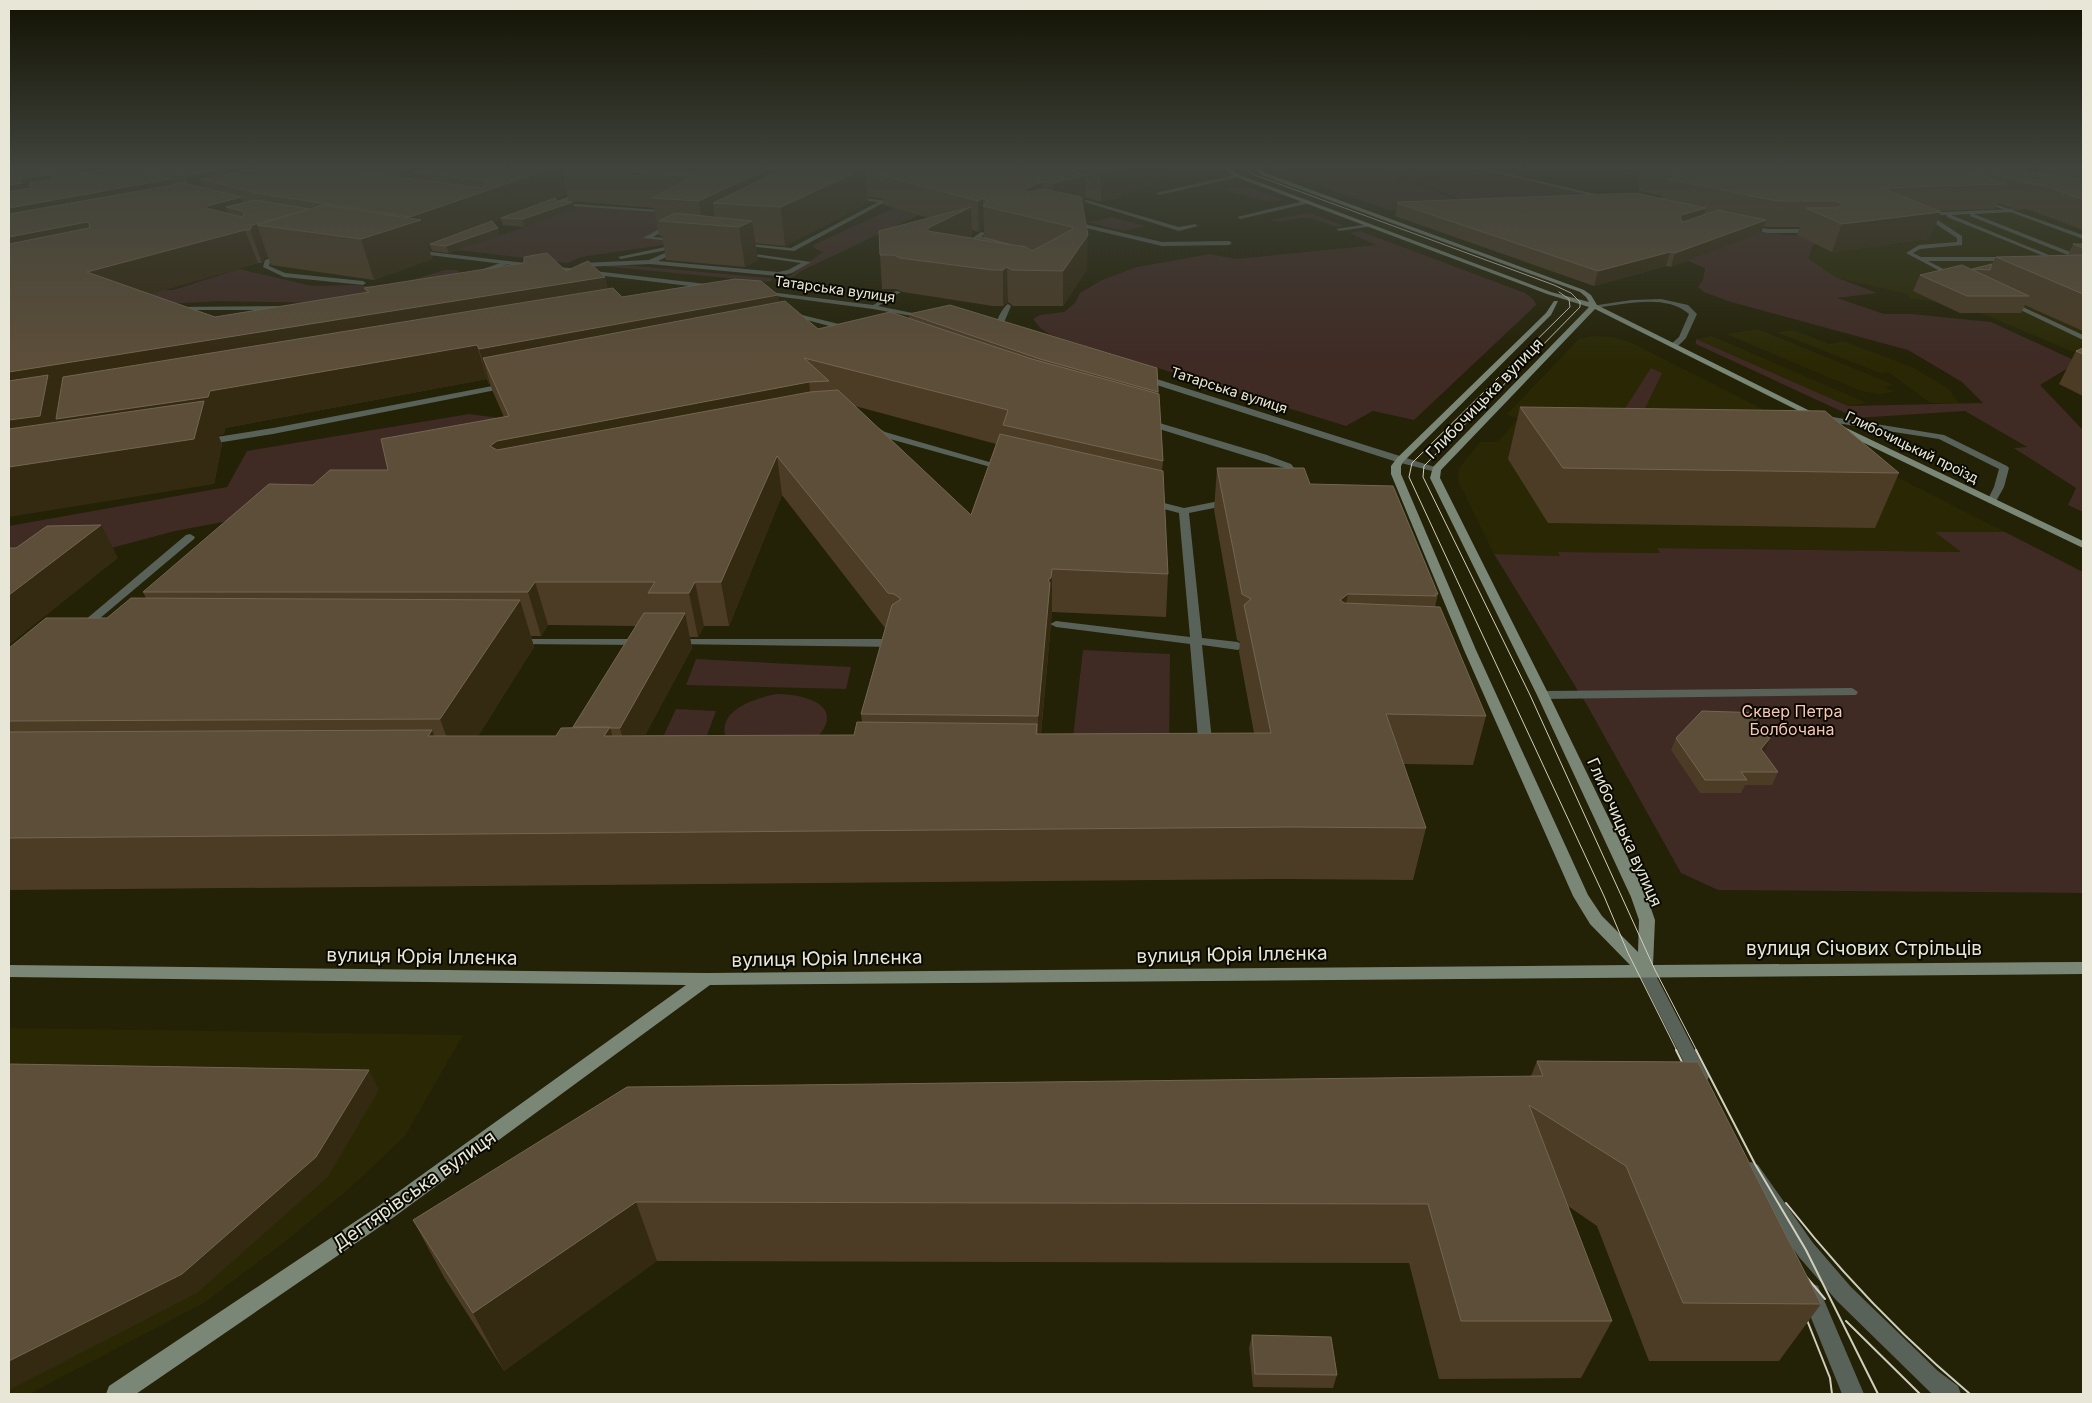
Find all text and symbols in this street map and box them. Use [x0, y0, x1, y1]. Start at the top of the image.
street label: Татарська вулиця [774, 272, 896, 305]
street label: Глибочицька вулиця [1421, 333, 1547, 463]
street label: Татарська вулиця [1169, 363, 1290, 416]
street label: Глибочицький проїзд [1843, 407, 1982, 486]
park label: Сквер Петра Болбочана [1742, 701, 1842, 739]
street label: Глибочицька вулиця [1583, 754, 1667, 910]
street label: вулиця Січових Стрільців [1746, 937, 1982, 960]
street label: вулиця Юрія Іллєнка [1136, 941, 1328, 968]
street label: вулиця Юрія Іллєнка [326, 943, 518, 970]
street label: вулиця Юрія Іллєнка [731, 945, 923, 972]
street label: Дегтярівська вулиця [328, 1125, 500, 1255]

